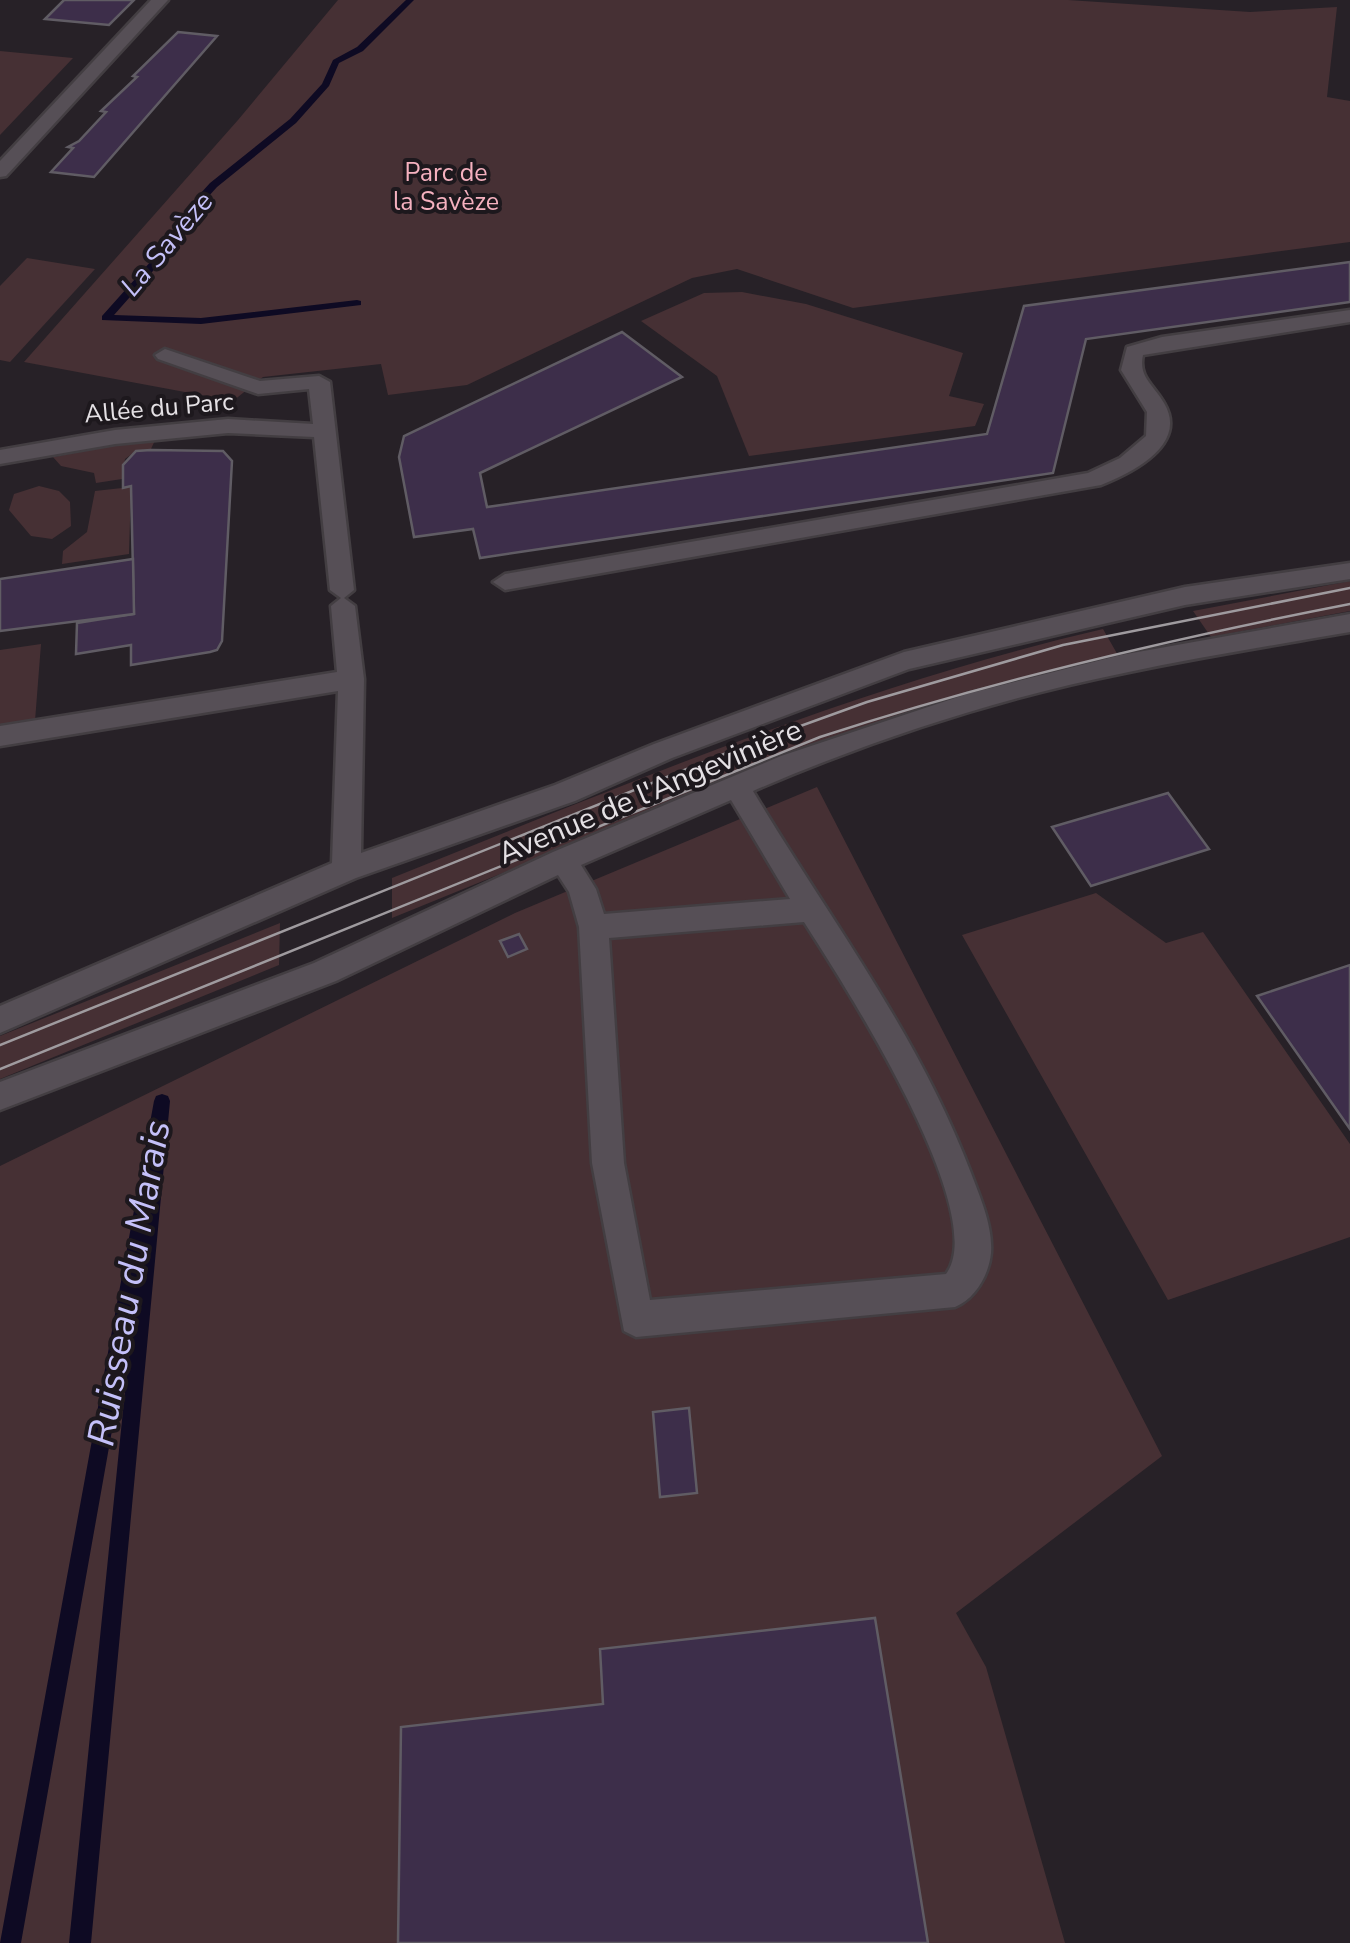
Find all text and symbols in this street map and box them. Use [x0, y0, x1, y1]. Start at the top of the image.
park label: Parc de la Savèze [393, 156, 499, 219]
water label: La Savèze [112, 184, 222, 304]
street label: Allée du Parc [83, 385, 236, 431]
street label: Avenue de l'Angevinière [492, 709, 808, 875]
water label: Ruisseau du Marais [75, 1116, 183, 1450]

